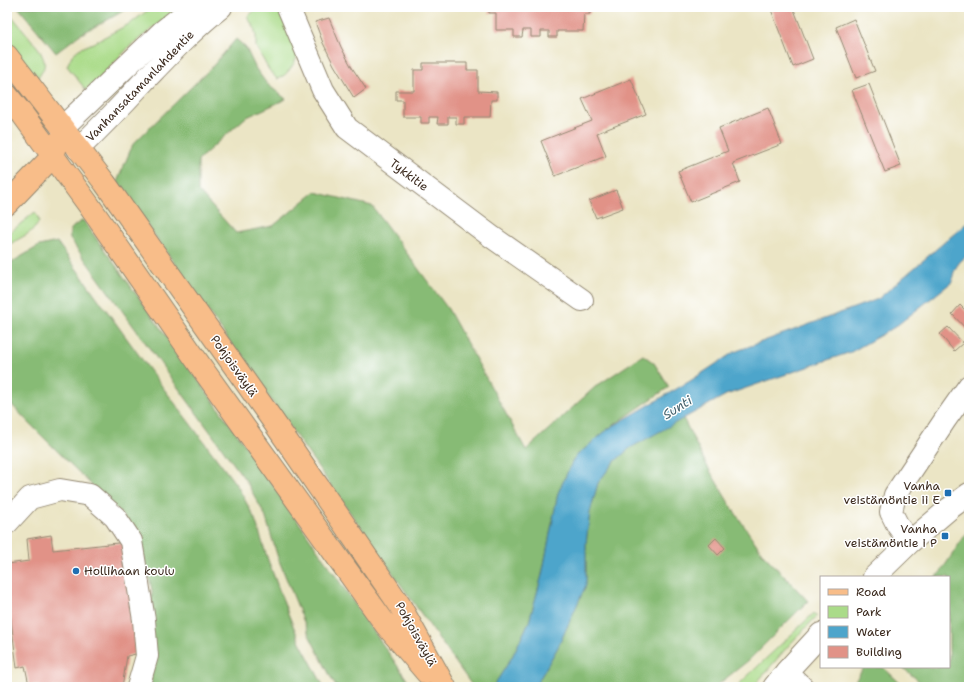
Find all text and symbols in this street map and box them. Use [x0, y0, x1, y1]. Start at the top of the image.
street label: Vanhansatamanlahdentie [82, 27, 198, 145]
street label: Tykkitie [386, 155, 432, 195]
street label: Pohjoisväylä [207, 332, 261, 400]
water label: Sunti [659, 392, 695, 423]
place label: Vanha veistämöntie ii E [844, 478, 941, 508]
marker: Vanha veistämöntie ii E [943, 488, 953, 498]
place label: Vanha veistämöntie i P [845, 521, 938, 551]
marker: Vanha veistämöntie i P [940, 531, 950, 541]
place label: Hollihaan koulu [84, 563, 175, 579]
marker: Hollihaan koulu [71, 566, 81, 576]
legend [820, 576, 950, 668]
text: Road [856, 584, 887, 600]
street label: Pohjoisväylä [392, 599, 441, 670]
text: Park [856, 604, 882, 620]
text: Water [856, 624, 892, 640]
text: Building [856, 644, 902, 660]

